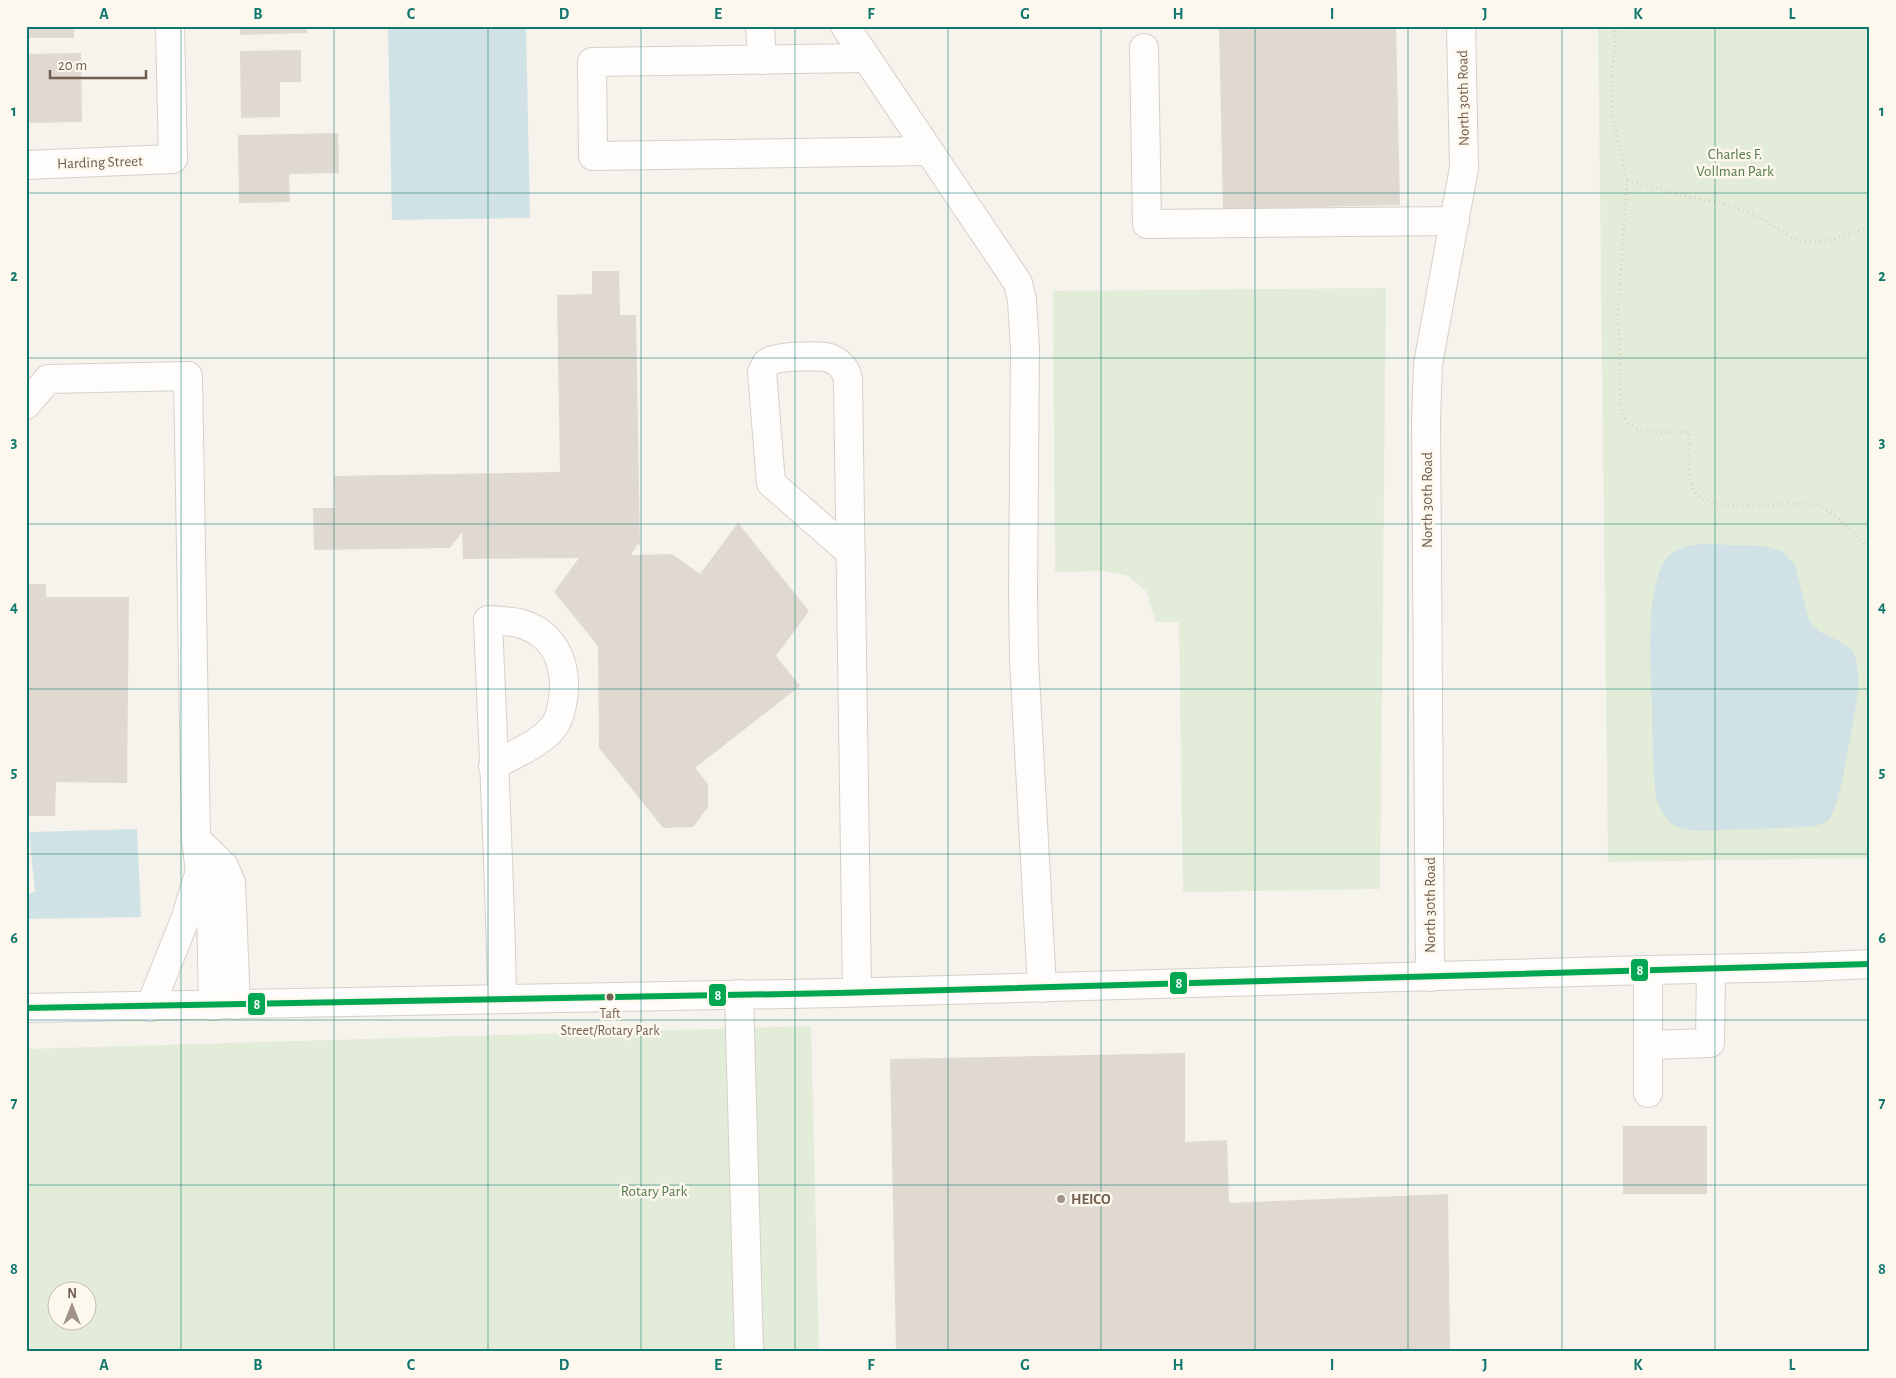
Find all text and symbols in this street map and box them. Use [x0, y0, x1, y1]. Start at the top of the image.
text: A [99, 6, 109, 22]
text: B [253, 6, 263, 22]
text: C [407, 6, 416, 22]
text: D [559, 6, 570, 22]
text: E [714, 6, 722, 22]
text: F [867, 6, 875, 22]
text: G [1020, 6, 1030, 22]
text: H [1172, 6, 1184, 22]
text: I [1330, 6, 1334, 22]
text: J [1482, 6, 1488, 22]
text: K [1633, 6, 1643, 22]
text: L [1789, 6, 1796, 22]
scale bar [50, 48, 146, 80]
street label: North 30th Road [1455, 50, 1472, 146]
text: 20 m [58, 58, 87, 73]
text: 1 [11, 103, 17, 119]
text: 1 [1879, 103, 1885, 119]
park label: Charles F. Vollman Park [1696, 147, 1774, 179]
street label: Harding Street [57, 153, 143, 171]
text: 2 [10, 268, 18, 284]
text: 2 [1878, 268, 1886, 284]
text: 3 [11, 434, 18, 450]
text: 3 [1879, 434, 1886, 450]
street label: North 30th Road [1420, 452, 1435, 548]
text: 4 [10, 599, 18, 615]
text: 4 [1878, 599, 1886, 615]
text: 5 [11, 764, 18, 780]
text: 5 [1879, 764, 1886, 780]
street label: North 30th Road [1423, 857, 1438, 953]
text: 6 [10, 930, 18, 946]
text: 6 [1878, 930, 1886, 946]
line badge: 8 [1630, 958, 1649, 982]
text: 8 [1637, 964, 1644, 978]
line badge: 8 [1169, 971, 1188, 995]
text: 8 [1176, 977, 1183, 991]
line badge: 8 [708, 983, 727, 1007]
text: 8 [715, 989, 722, 1003]
line badge: 8 [247, 992, 266, 1016]
marker: Taft Street/Rotary Park [605, 992, 615, 1002]
text: 8 [254, 998, 261, 1012]
place label: Taft Street/Rotary Park [560, 1007, 660, 1038]
text: 7 [11, 1095, 18, 1111]
text: 7 [1879, 1095, 1886, 1111]
park label: Rotary Park [621, 1184, 687, 1199]
place label: HEICO [1071, 1192, 1111, 1207]
marker: HEICO [1055, 1193, 1067, 1205]
text: 8 [10, 1261, 18, 1277]
text: 8 [1878, 1261, 1886, 1277]
north arrow [48, 1280, 98, 1330]
text: N [67, 1287, 77, 1301]
text: A [99, 1357, 109, 1373]
text: B [253, 1357, 263, 1373]
text: C [407, 1357, 416, 1373]
text: D [559, 1357, 570, 1373]
text: E [714, 1357, 722, 1373]
text: F [867, 1357, 875, 1373]
text: G [1020, 1357, 1030, 1373]
text: H [1172, 1357, 1184, 1373]
text: I [1330, 1357, 1334, 1373]
text: J [1482, 1357, 1488, 1373]
text: K [1633, 1357, 1643, 1373]
text: L [1789, 1357, 1796, 1373]

